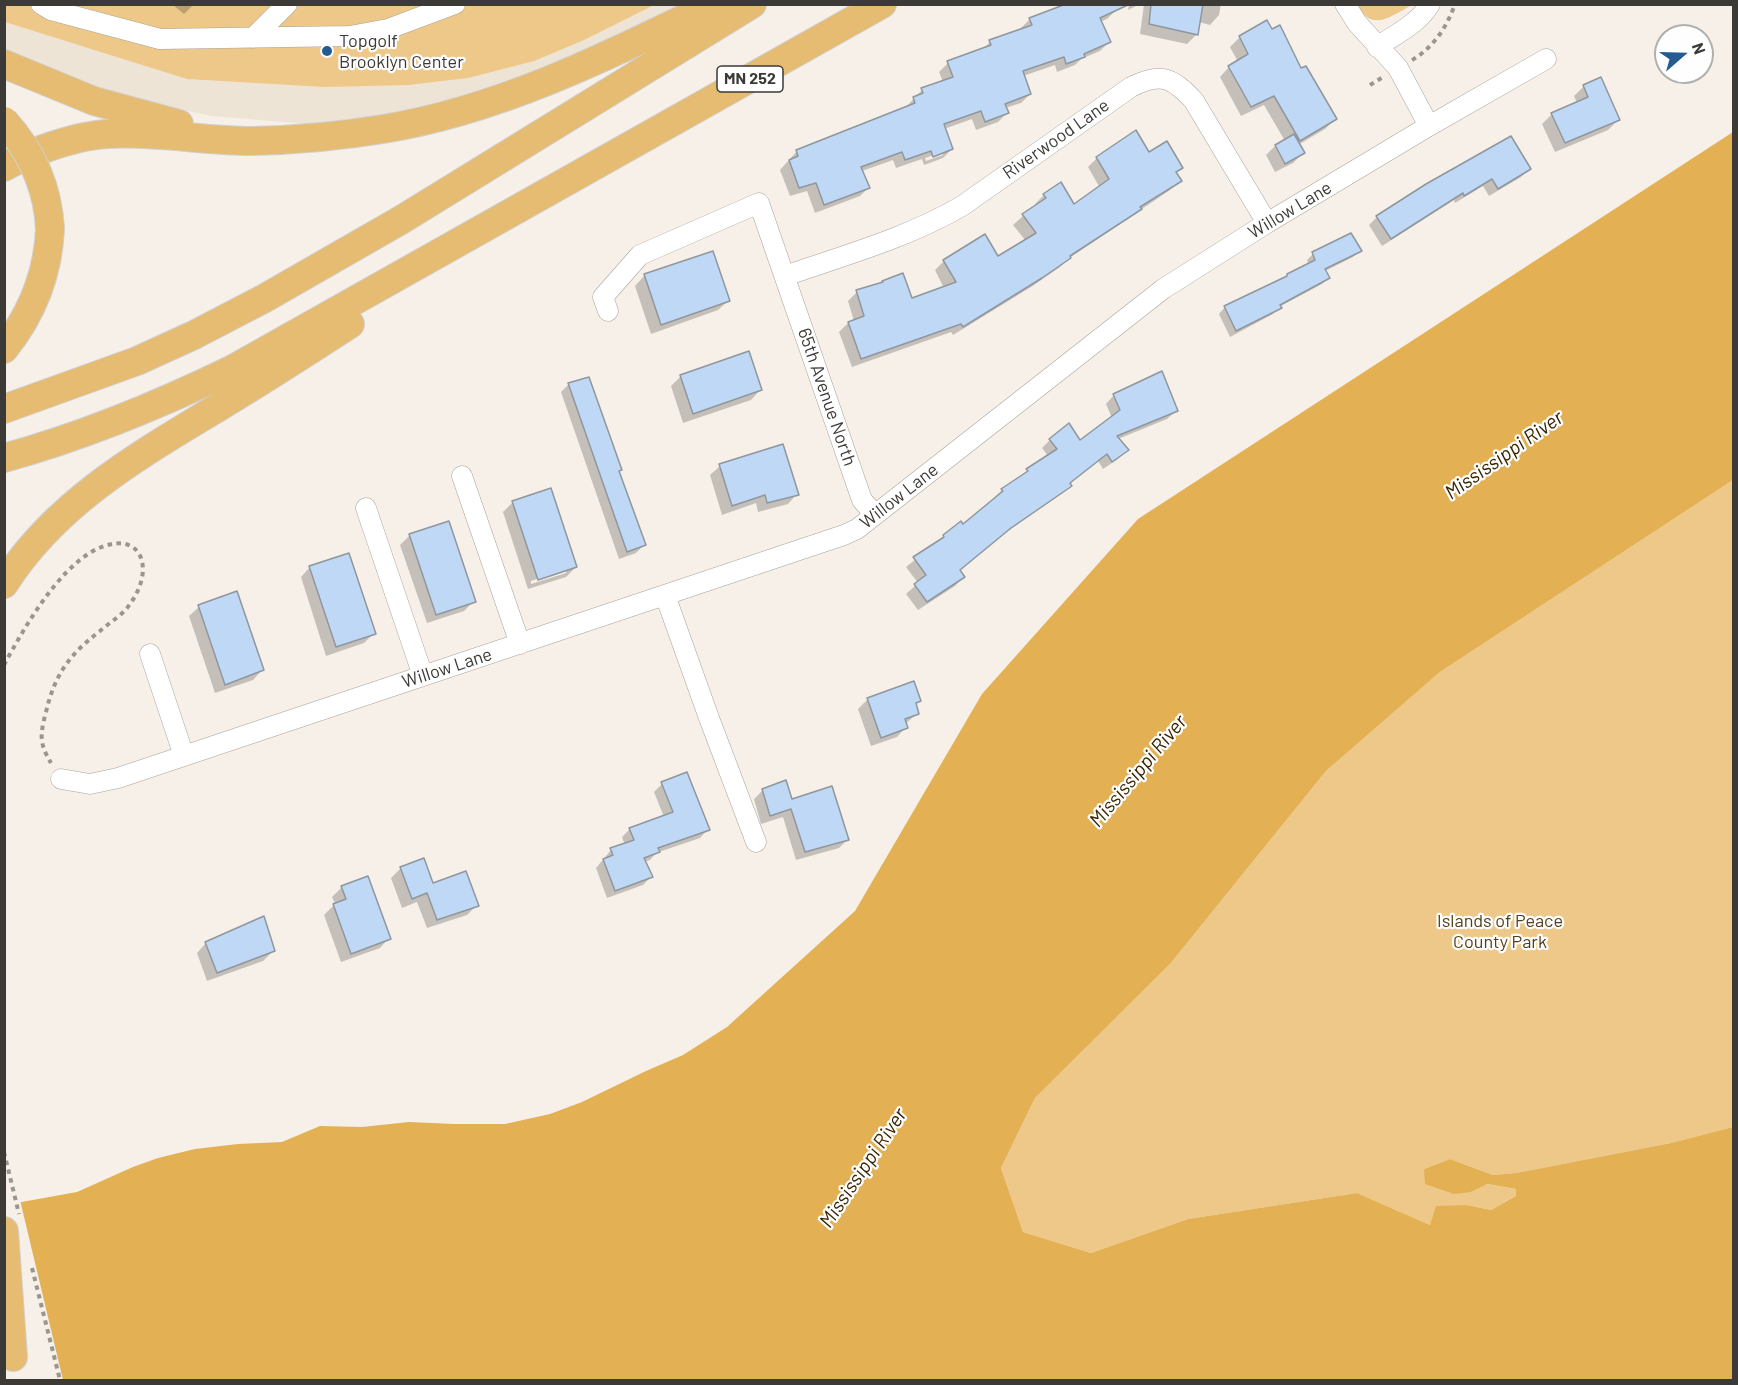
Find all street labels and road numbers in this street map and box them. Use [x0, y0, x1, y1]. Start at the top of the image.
road number: MN 252 [717, 66, 783, 92]
street label: Riverwood Lane [999, 94, 1113, 184]
street label: Willow Lane [1244, 177, 1336, 243]
street label: 65th Avenue North [793, 325, 861, 469]
street label: Willow Lane [856, 459, 942, 533]
street label: Willow Lane [399, 643, 495, 693]

